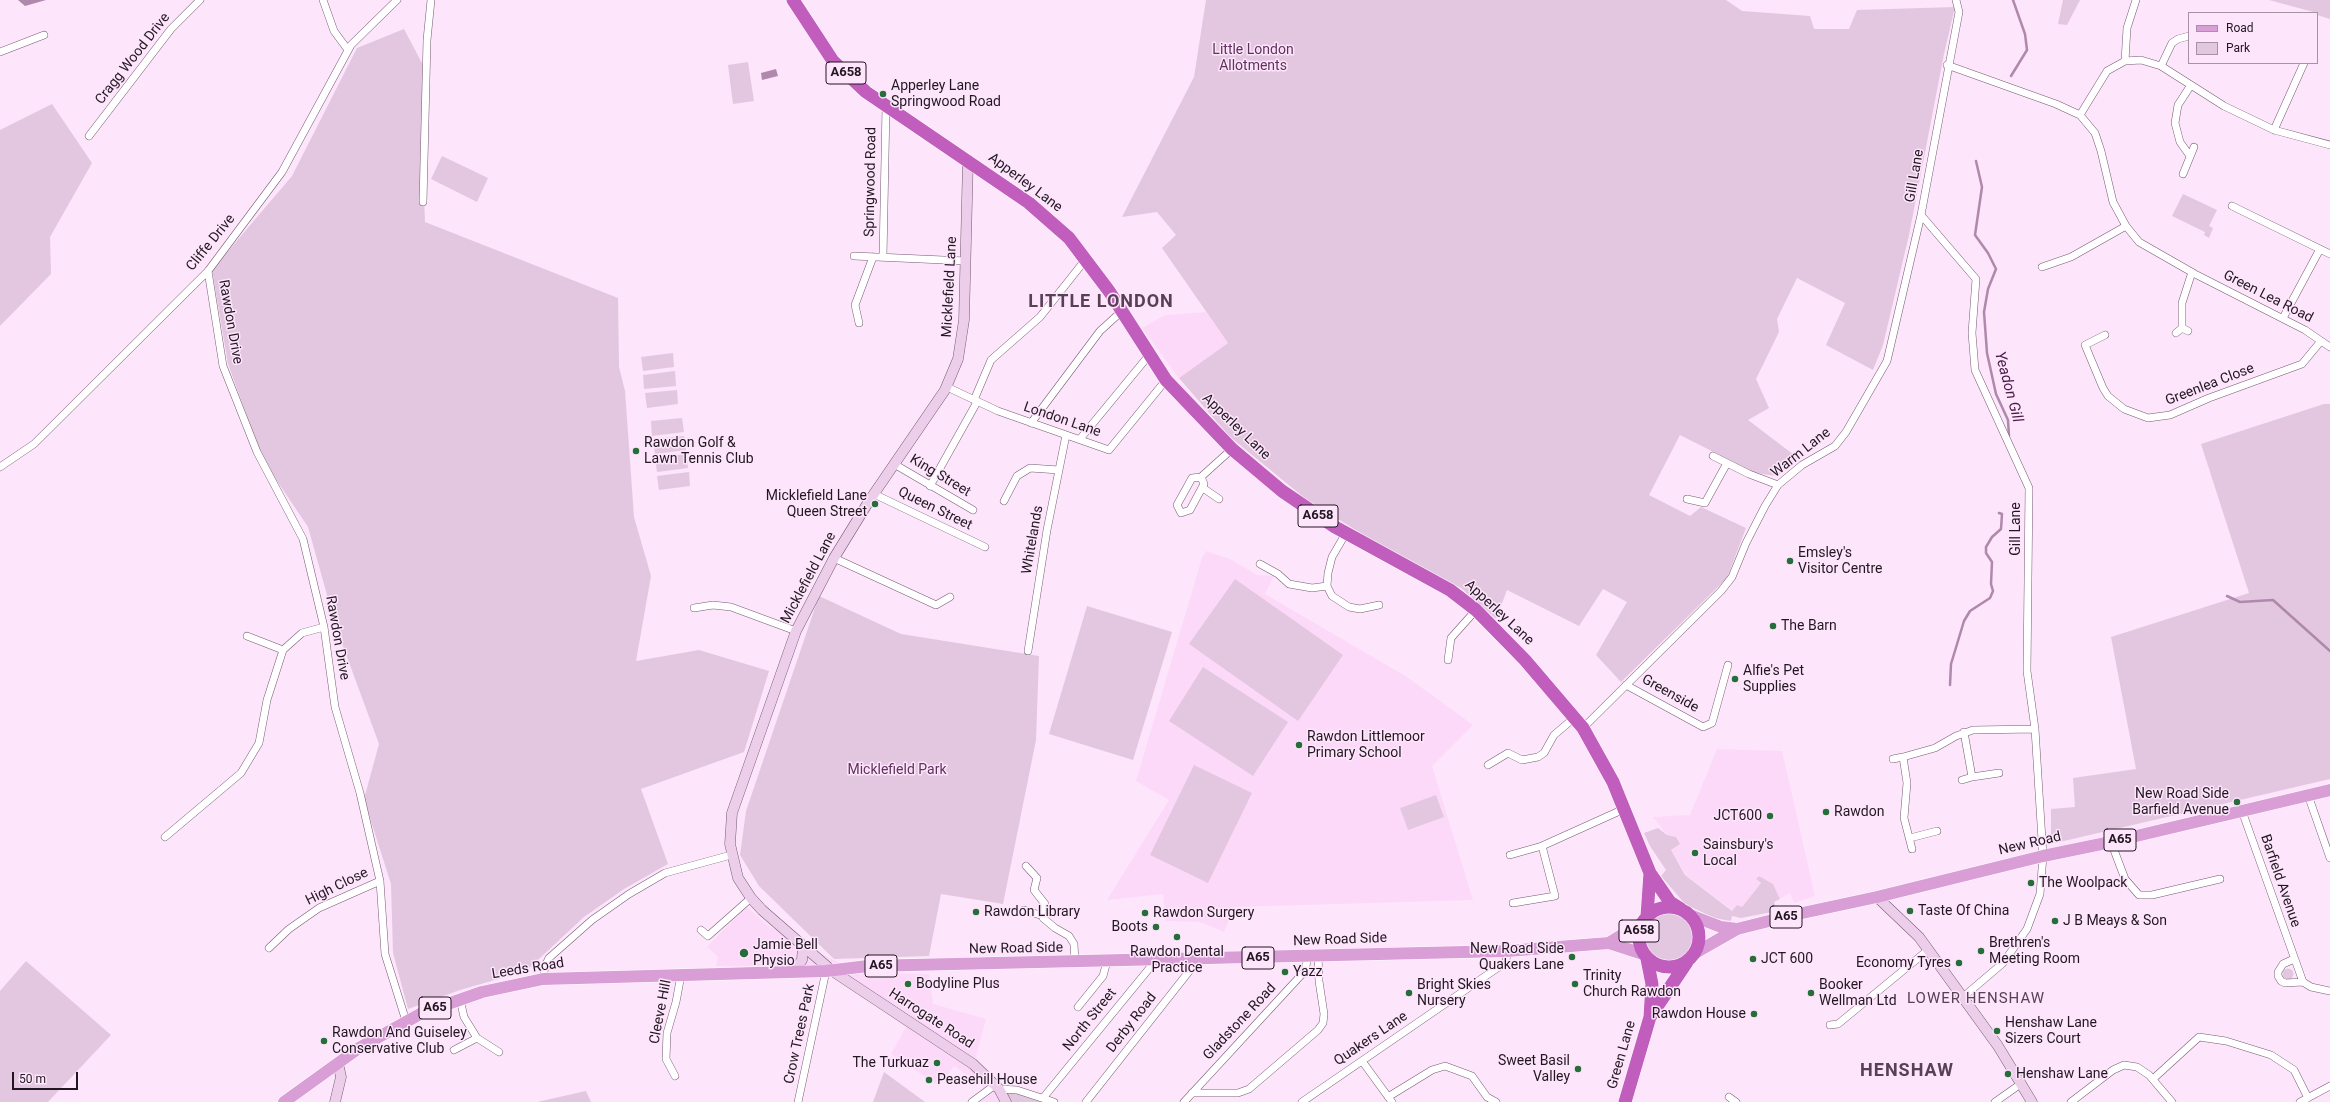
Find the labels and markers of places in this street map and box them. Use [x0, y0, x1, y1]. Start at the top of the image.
place label: Apperley Lane Springwood Road [891, 78, 1001, 110]
marker: Apperley Lane Springwood Road [878, 89, 888, 99]
place label: Rawdon Golf & Lawn Tennis Club [644, 435, 754, 468]
marker: Rawdon Golf & Lawn Tennis Club [631, 446, 641, 456]
place label: Micklefield Lane Queen Street [766, 488, 867, 520]
marker: Micklefield Lane Queen Street [870, 499, 880, 509]
place label: Emsley's Visitor Centre [1798, 545, 1882, 578]
marker: Emsley's Visitor Centre [1785, 556, 1795, 566]
place label: The Barn [1781, 618, 1837, 634]
marker: The Barn [1768, 621, 1778, 631]
place label: Alfie's Pet Supplies [1743, 663, 1804, 696]
marker: Alfie's Pet Supplies [1730, 674, 1740, 684]
place label: Rawdon Littlemoor Primary School [1307, 729, 1425, 762]
marker: Rawdon Littlemoor Primary School [1294, 740, 1304, 750]
place label: New Road Side Barfield Avenue [2132, 786, 2229, 818]
marker: New Road Side Barfield Avenue [2232, 797, 2242, 807]
place label: Rawdon [1834, 804, 1884, 820]
marker: Rawdon [1821, 807, 1831, 817]
place label: JCT600 [1713, 808, 1762, 824]
marker: JCT600 [1765, 811, 1775, 821]
place label: Sainsbury's Local [1703, 837, 1774, 870]
marker: Sainsbury's Local [1690, 848, 1700, 858]
place label: The Woolpack [2039, 875, 2127, 891]
marker: The Woolpack [2026, 878, 2036, 888]
place label: Taste Of China [1918, 903, 2009, 919]
place label: Rawdon Library [984, 904, 1080, 920]
place label: Rawdon Surgery [1153, 905, 1254, 921]
marker: Taste Of China [1905, 906, 1915, 916]
marker: Rawdon Library [971, 907, 981, 917]
marker: Rawdon Surgery [1140, 908, 1150, 918]
place label: J B Meays & Son [2063, 913, 2167, 929]
marker: J B Meays & Son [2050, 916, 2060, 926]
place label: Boots [1112, 919, 1148, 935]
marker: Boots [1151, 922, 1161, 932]
marker: Rawdon Dental Practice [1172, 932, 1182, 942]
place label: Brethren's Meeting Room [1989, 935, 2080, 968]
place label: Jamie Bell Physio [753, 937, 818, 970]
place label: New Road Side Quakers Lane [1470, 941, 1564, 974]
place label: Rawdon Dental Practice [1130, 944, 1224, 976]
marker: Brethren's Meeting Room [1976, 946, 1986, 956]
marker: Jamie Bell Physio [738, 947, 750, 959]
place label: JCT 600 [1761, 951, 1813, 967]
marker: New Road Side Quakers Lane [1567, 952, 1577, 962]
marker: JCT 600 [1748, 954, 1758, 964]
place label: Economy Tyres [1856, 955, 1951, 971]
marker: Economy Tyres [1954, 958, 1964, 968]
place label: Yazz [1293, 964, 1322, 980]
marker: Yazz [1280, 967, 1290, 977]
place label: Trinity Church Rawdon [1583, 968, 1681, 1000]
place label: Bodyline Plus [916, 976, 1000, 992]
place label: Bright Skies Nursery [1417, 977, 1491, 1010]
place label: Booker Wellman Ltd [1819, 977, 1897, 1010]
marker: Bodyline Plus [903, 979, 913, 989]
marker: Trinity Church Rawdon [1570, 979, 1580, 989]
marker: Bright Skies Nursery [1404, 988, 1414, 998]
marker: Booker Wellman Ltd [1806, 988, 1816, 998]
place label: Rawdon House [1652, 1006, 1746, 1022]
marker: Rawdon House [1749, 1009, 1759, 1019]
place label: Henshaw Lane Sizers Court [2005, 1015, 2097, 1048]
place label: Rawdon And Guiseley Conservative Club [332, 1025, 467, 1058]
marker: Henshaw Lane Sizers Court [1992, 1026, 2002, 1036]
marker: Rawdon And Guiseley Conservative Club [319, 1036, 329, 1046]
place label: Sweet Basil Valley [1498, 1053, 1570, 1086]
place label: The Turkuaz [852, 1055, 929, 1071]
marker: The Turkuaz [932, 1058, 942, 1068]
marker: Sweet Basil Valley [1573, 1064, 1583, 1074]
place label: Henshaw Lane [2016, 1066, 2108, 1082]
marker: Henshaw Lane [2003, 1069, 2013, 1079]
place label: Peasehill House [937, 1072, 1037, 1088]
marker: Peasehill House [924, 1075, 934, 1085]

